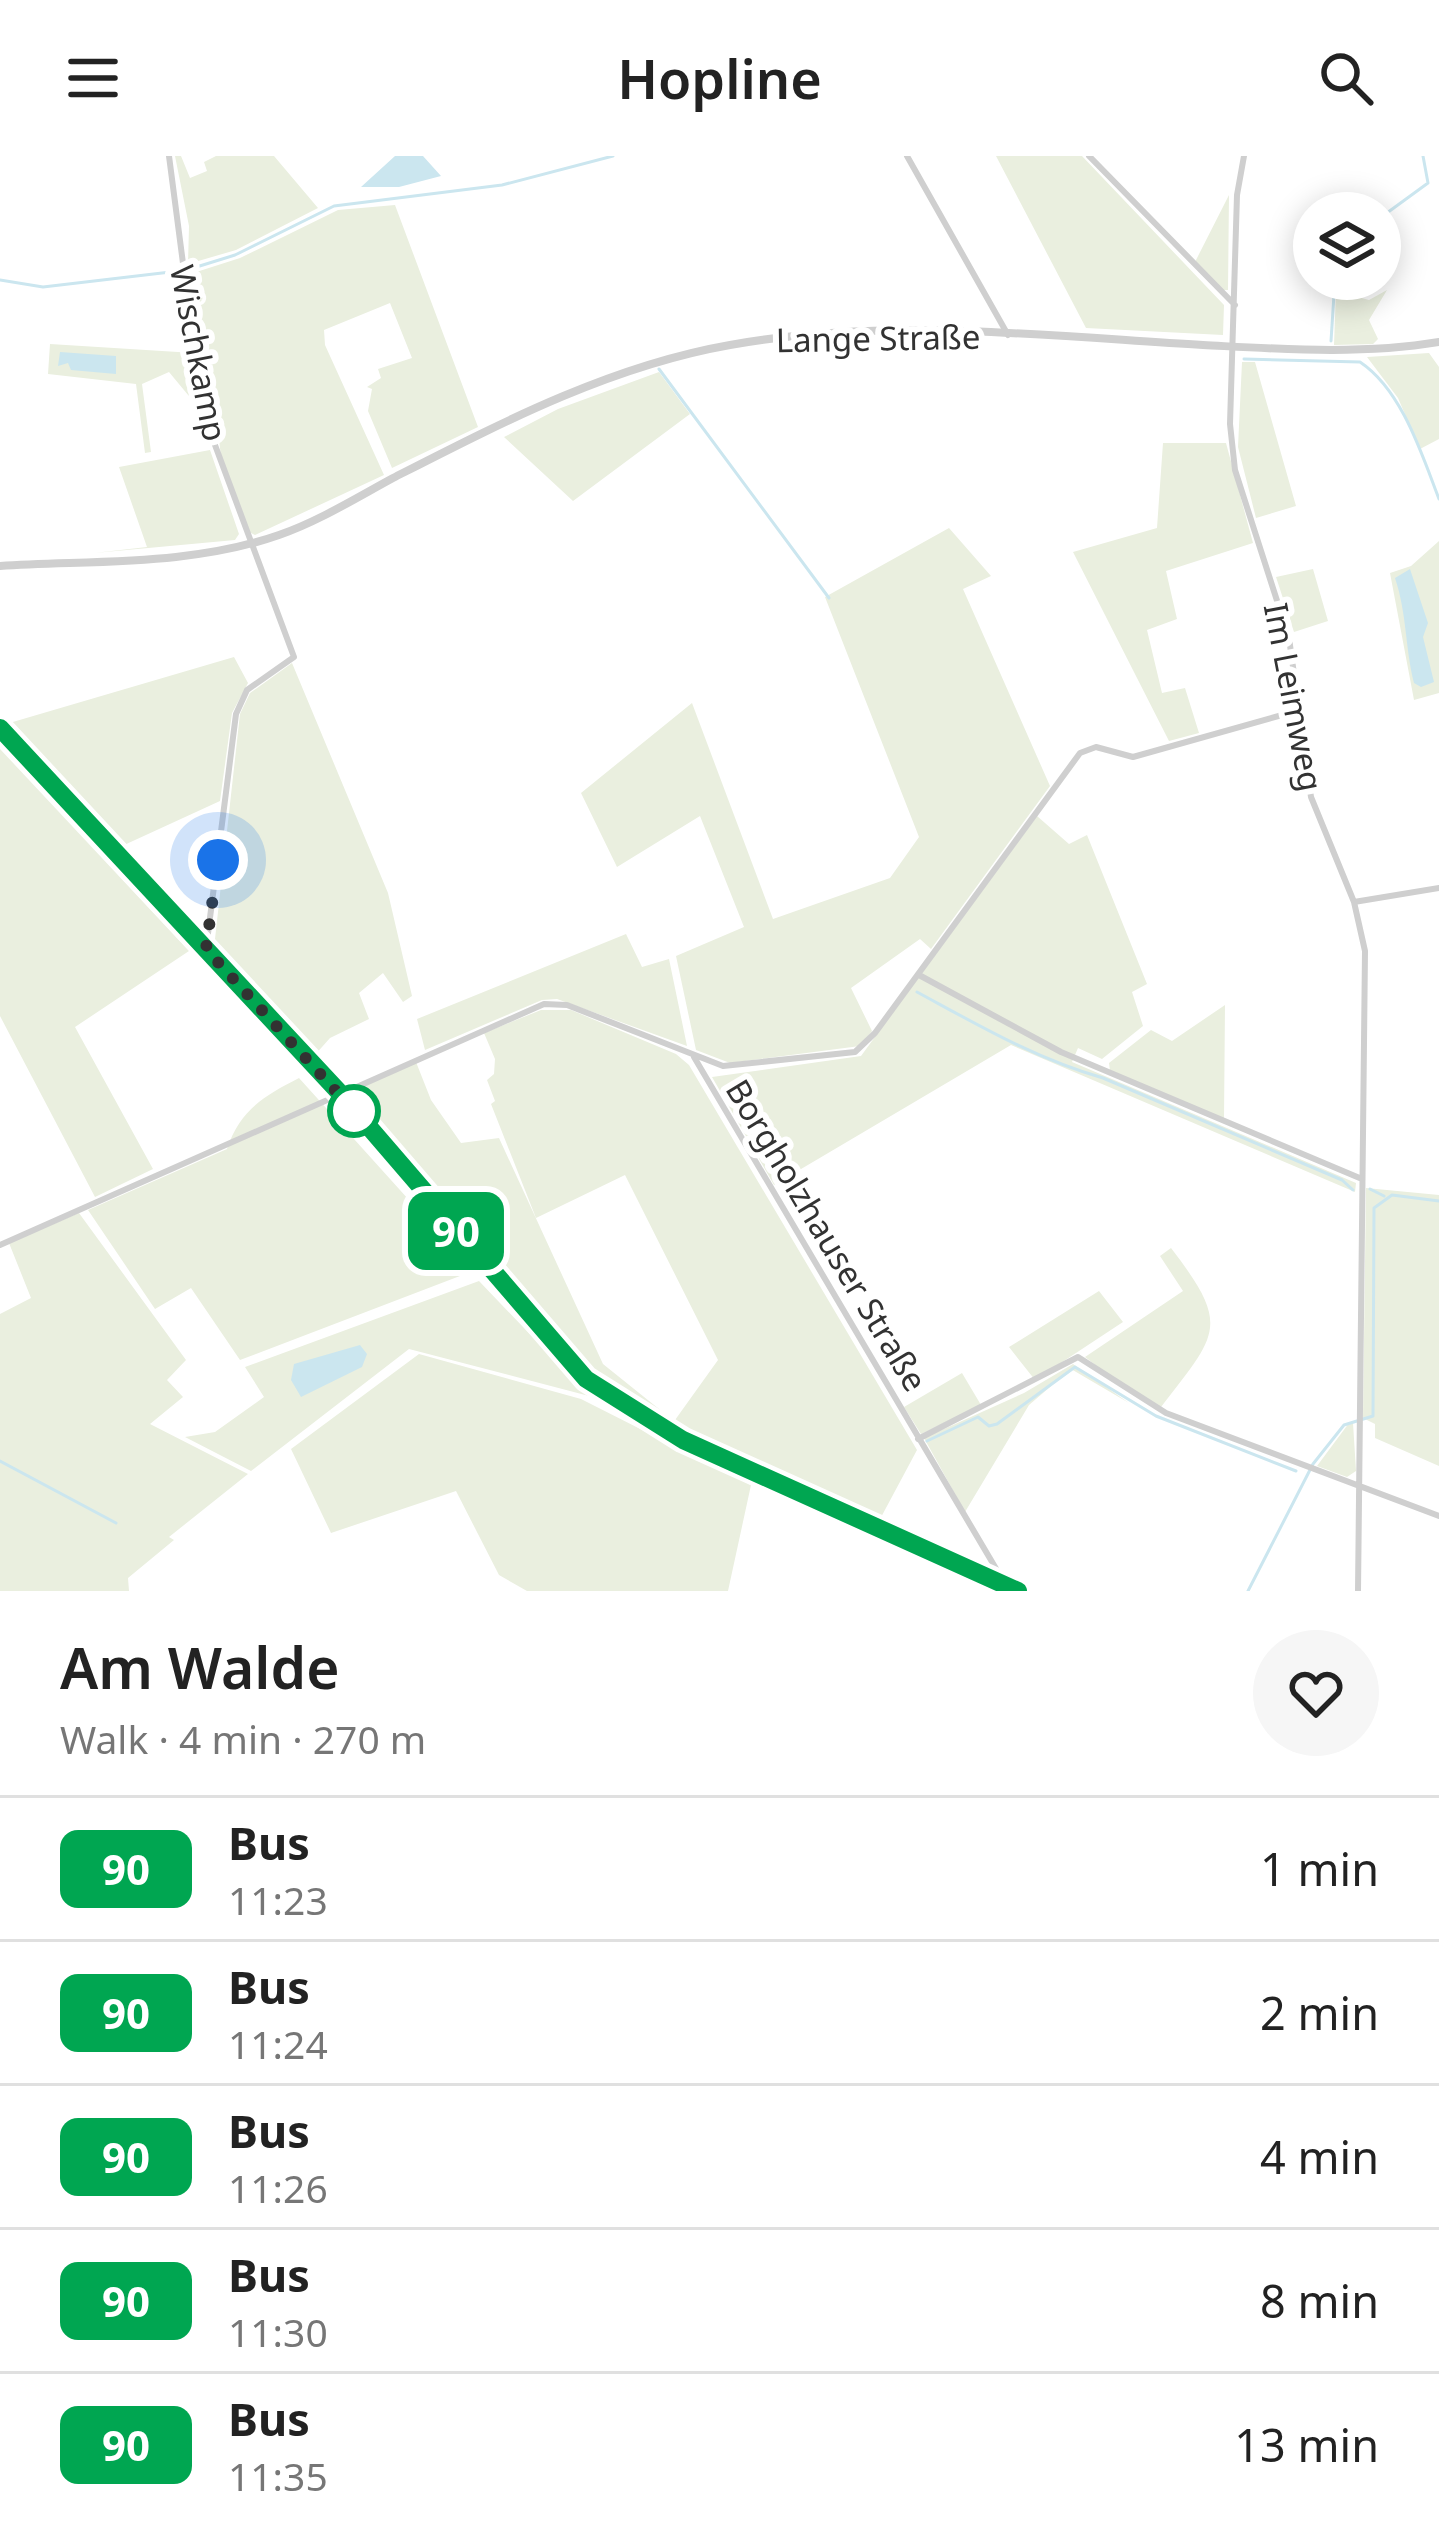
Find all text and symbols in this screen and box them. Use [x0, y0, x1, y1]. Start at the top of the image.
text: Hopline [617, 41, 822, 115]
icon: menu [60, 45, 126, 111]
icon: search [1313, 45, 1379, 111]
map controls [1293, 192, 1401, 300]
button: layers [1293, 192, 1401, 300]
street label: Wischkamp [160, 261, 238, 445]
street label: Lange Straße [775, 314, 981, 362]
street label: Im Leimweg [1254, 599, 1334, 795]
your location [188, 830, 248, 890]
street label: Borgholzhauser Straße [716, 1071, 938, 1399]
unlabelled marker [329, 1086, 379, 1136]
line badge: 90 [402, 1192, 510, 1270]
text: 90 [432, 1202, 480, 1259]
text: Am Walde [60, 1628, 340, 1706]
button: heart [1253, 1630, 1379, 1756]
text: Walk · 4 min · 270 m [60, 1712, 426, 1765]
text: Bus [228, 1812, 310, 1873]
text: 1 min [1260, 1838, 1379, 1899]
text: 90 [102, 1840, 150, 1897]
text: 11:23 [228, 1873, 328, 1926]
text: Bus [228, 1956, 310, 2017]
text: 2 min [1260, 1982, 1379, 2043]
text: 90 [102, 1984, 150, 2041]
text: 11:24 [228, 2017, 328, 2070]
text: Bus [228, 2100, 310, 2161]
text: 4 min [1260, 2126, 1379, 2187]
text: 90 [102, 2128, 150, 2185]
text: 11:26 [228, 2161, 328, 2214]
text: Bus [228, 2244, 310, 2305]
text: 8 min [1260, 2270, 1379, 2331]
text: 90 [102, 2272, 150, 2329]
text: 11:30 [228, 2305, 328, 2358]
text: Bus [228, 2388, 310, 2449]
text: 13 min [1234, 2414, 1379, 2475]
text: 90 [102, 2416, 150, 2473]
text: 11:35 [228, 2449, 328, 2502]

